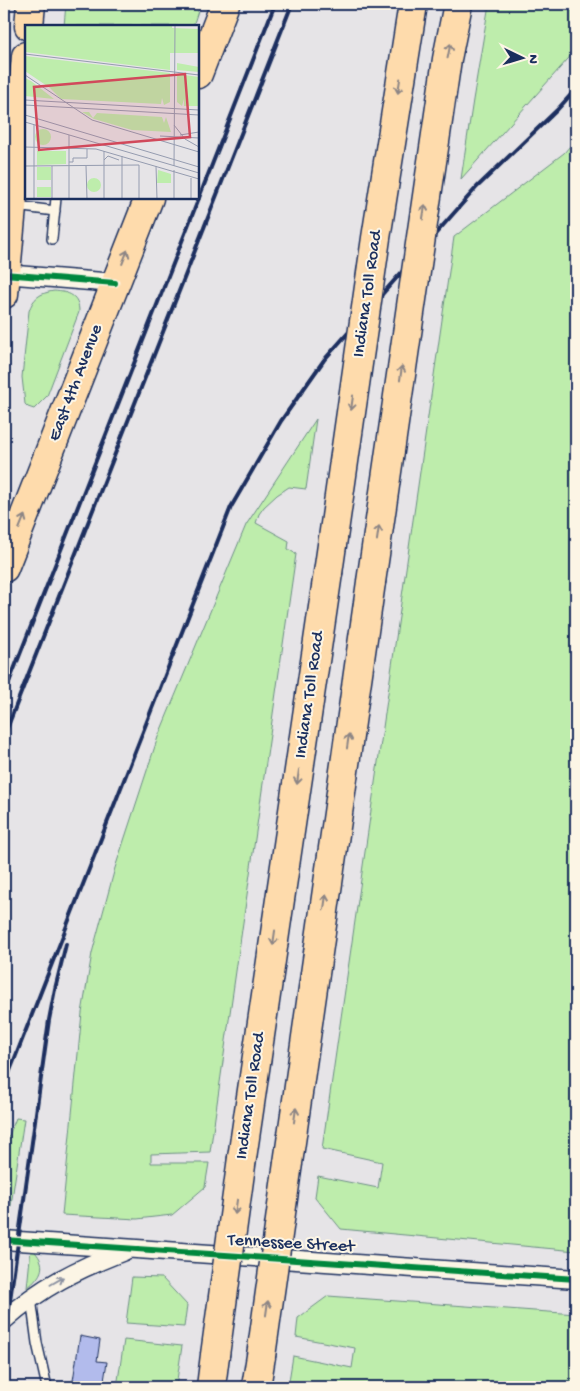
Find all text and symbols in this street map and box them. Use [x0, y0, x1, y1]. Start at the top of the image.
inset map [25, 25, 199, 199]
north arrow [498, 32, 548, 82]
one-way arrow [445, 44, 454, 60]
text: N [524, 54, 541, 64]
one-way arrow [394, 78, 404, 94]
one-way arrow [420, 204, 430, 220]
street label: Indiana Toll Road [349, 228, 387, 359]
one-way arrow [121, 250, 131, 265]
street label: East 4th Avenue [44, 321, 108, 444]
one-way arrow [396, 365, 406, 381]
one-way arrow [347, 395, 357, 411]
one-way arrow [17, 515, 27, 530]
one-way arrow [373, 526, 383, 542]
street label: Indiana Toll Road [291, 629, 329, 760]
one-way arrow [343, 733, 353, 749]
one-way arrow [293, 769, 303, 785]
one-way arrow [320, 894, 330, 910]
one-way arrow [269, 930, 279, 946]
street label: Indiana Toll Road [232, 1030, 270, 1161]
one-way arrow [290, 1107, 300, 1123]
one-way arrow [230, 1198, 240, 1214]
street label: Tennessee Street [226, 1230, 356, 1258]
one-way arrow [50, 1276, 64, 1286]
one-way arrow [263, 1300, 273, 1316]

